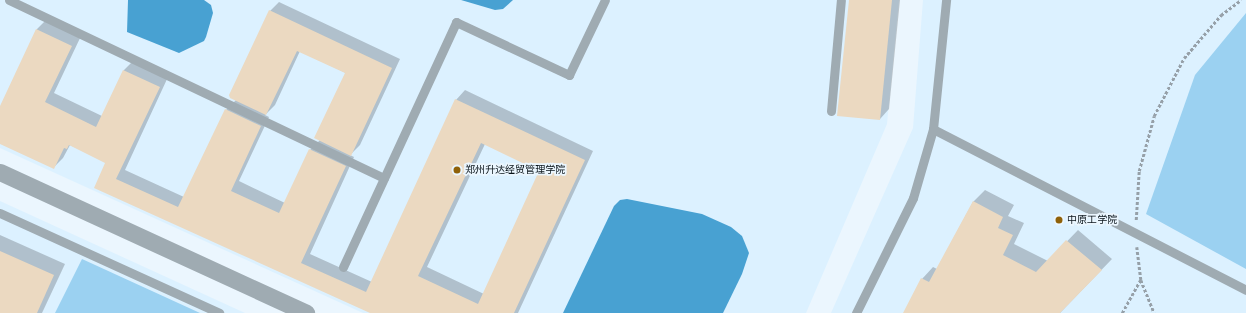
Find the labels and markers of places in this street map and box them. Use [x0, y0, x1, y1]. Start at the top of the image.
place label: 郑州升达经贸管理学院 [465, 164, 565, 176]
marker: 郑州升达经贸管理学院 [452, 165, 462, 175]
place label: 中原工学院 [1067, 214, 1117, 226]
marker: 中原工学院 [1054, 215, 1064, 225]

